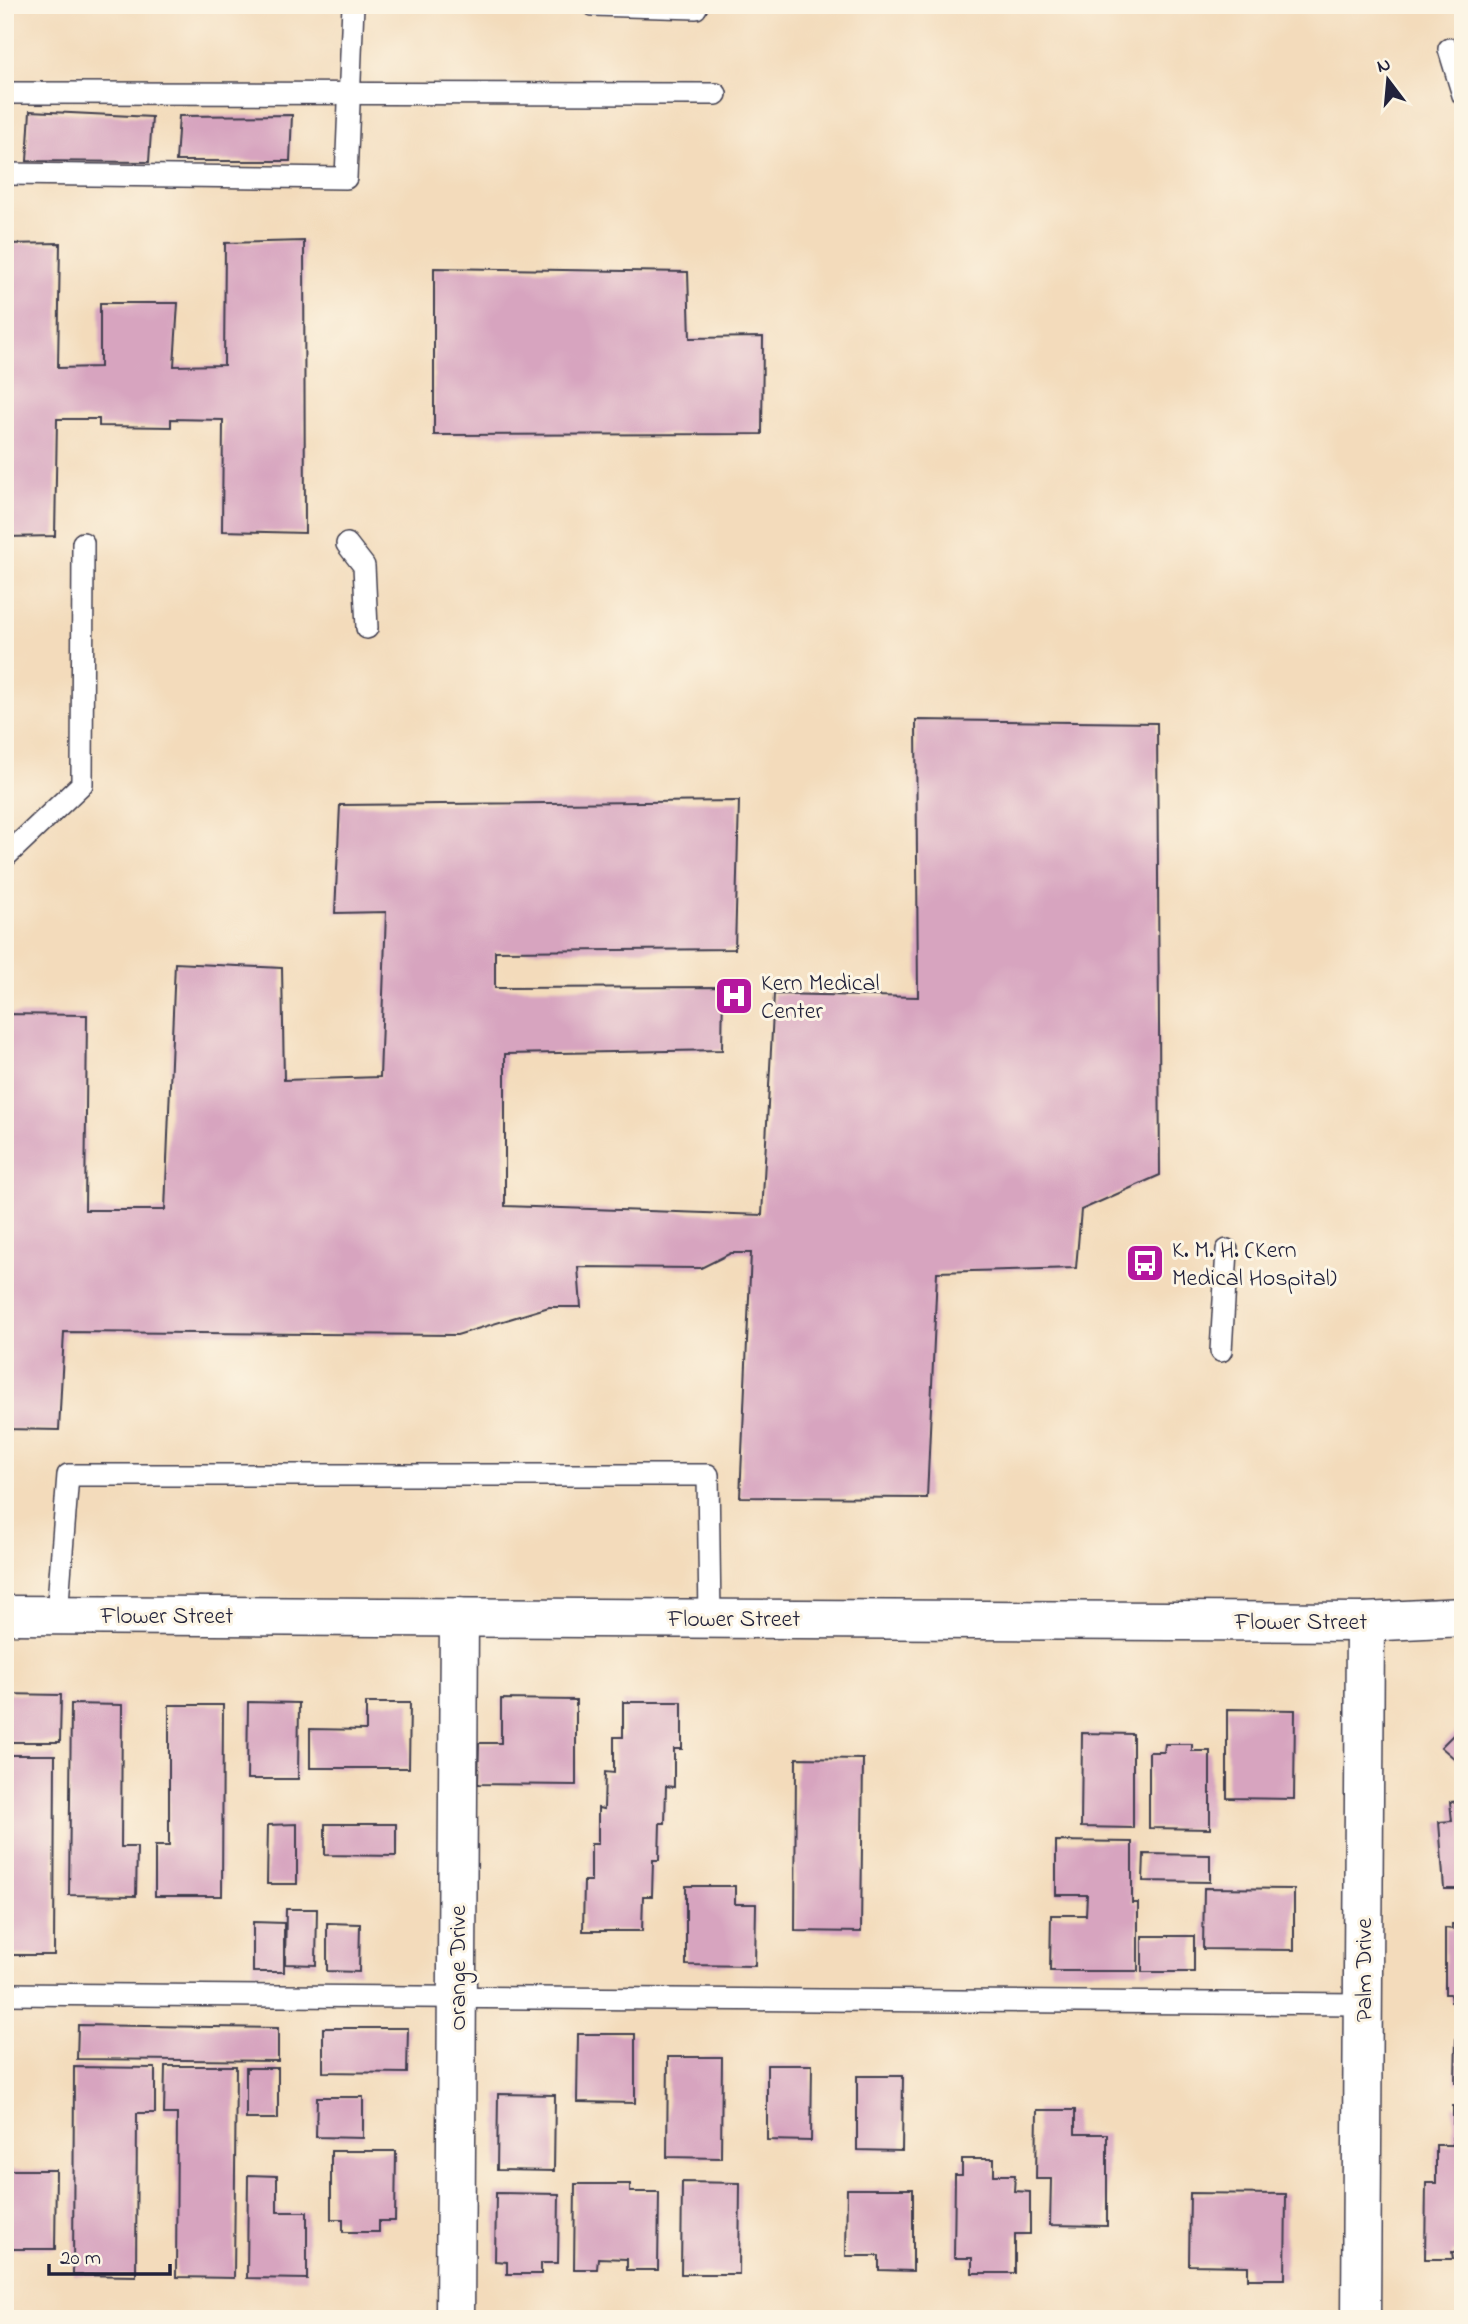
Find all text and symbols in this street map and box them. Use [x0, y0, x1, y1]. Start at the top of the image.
north arrow [1352, 46, 1422, 116]
text: N [1374, 51, 1394, 81]
place label: Kern Medical Center [761, 967, 879, 1030]
hospital icon: Kern Medical Center [713, 975, 755, 1017]
place label: K. M. H. (Kern Medical Hospital) [1172, 1234, 1337, 1297]
bus stop icon: K. M. H. (Kern Medical Hospital) [1124, 1242, 1166, 1284]
street label: Flower Street [100, 1600, 233, 1635]
street label: Flower Street [667, 1603, 800, 1638]
street label: Flower Street [1234, 1606, 1367, 1641]
street label: Orange Drive [442, 1905, 477, 2031]
street label: Palm Drive [1348, 1918, 1383, 2022]
scale bar [49, 2233, 170, 2277]
text: 20 m [60, 2244, 101, 2274]

